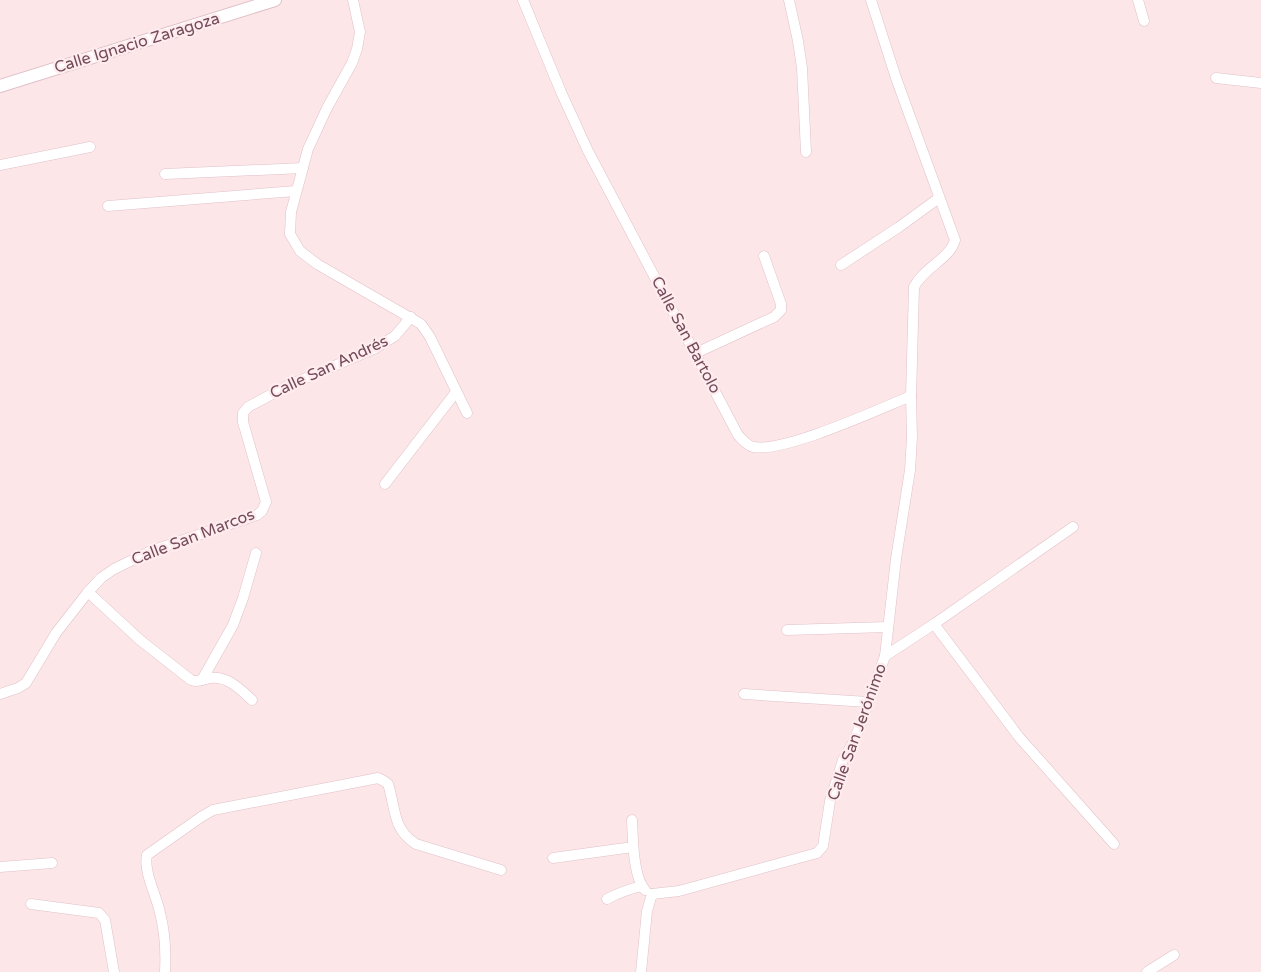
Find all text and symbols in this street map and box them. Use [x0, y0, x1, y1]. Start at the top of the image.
street label: Calle Ignacio Zaragoza [52, 8, 222, 78]
street label: Calle San Bartolo [647, 273, 725, 397]
street label: Calle San Andrés [267, 331, 391, 403]
street label: Calle San Marcos [129, 504, 257, 570]
street label: Calle San Jerónimo [823, 661, 891, 803]

